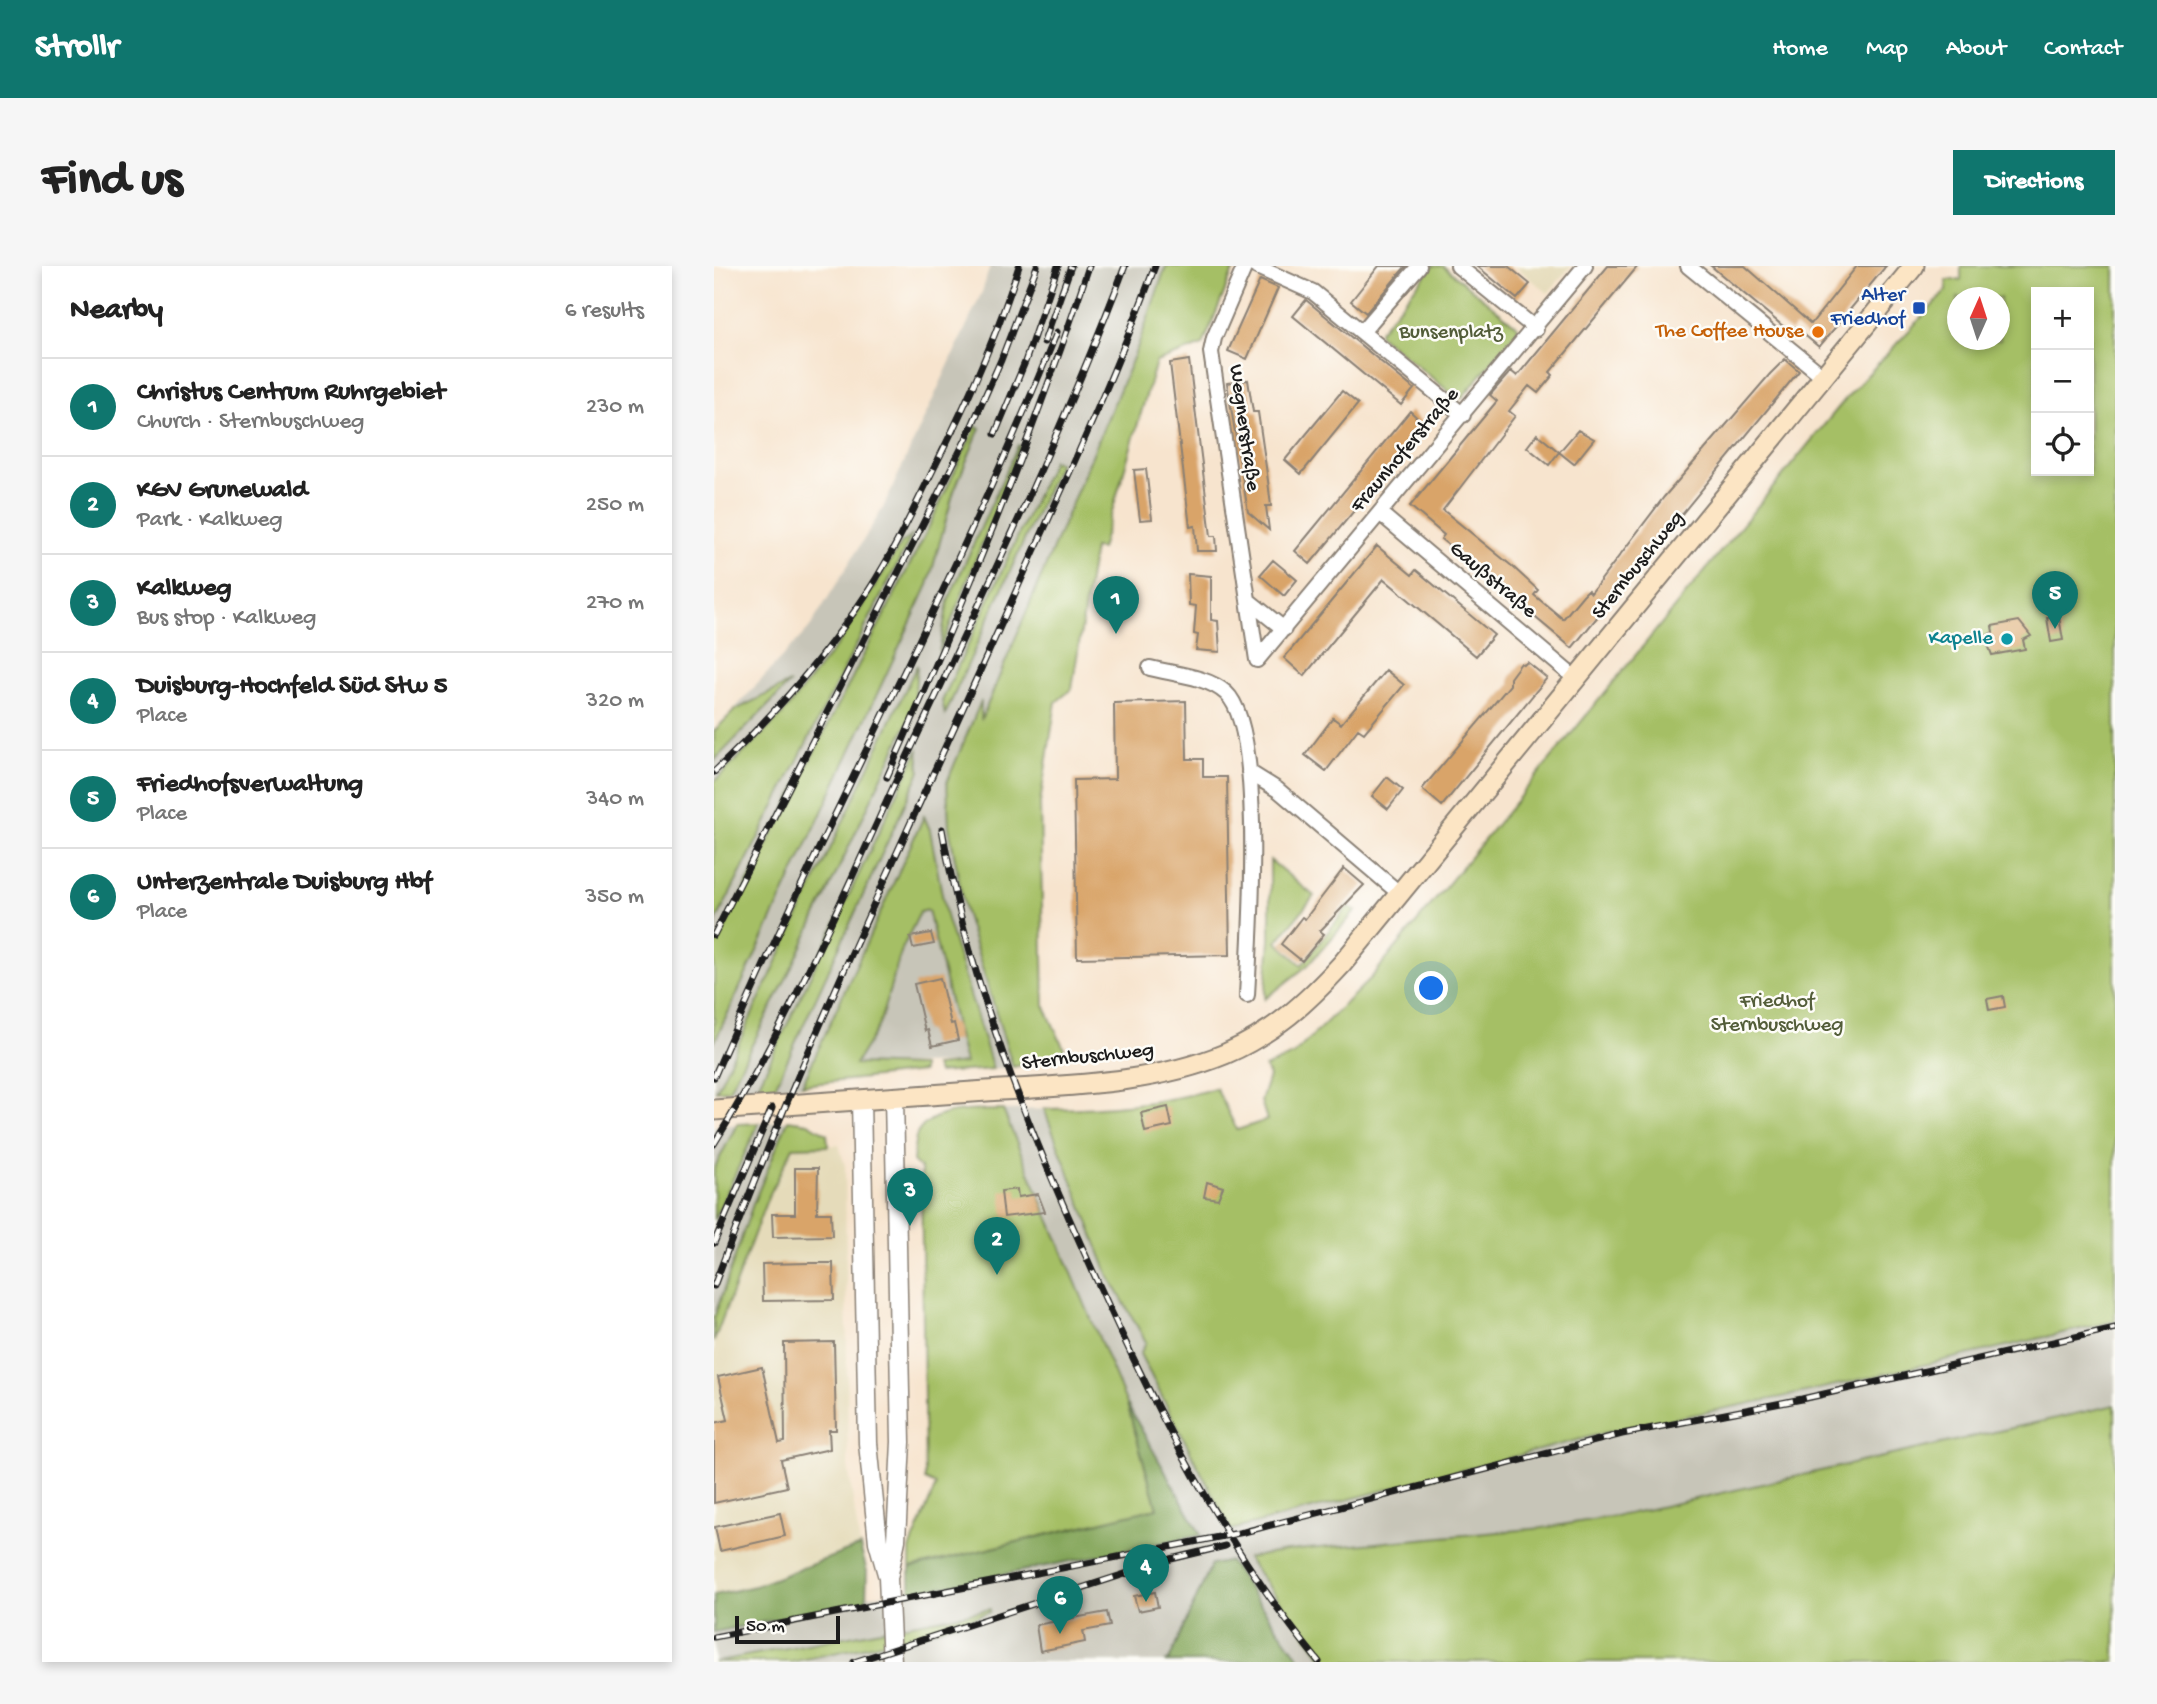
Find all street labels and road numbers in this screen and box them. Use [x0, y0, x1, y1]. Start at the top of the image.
street label: Wegnerstraße [1222, 363, 1264, 494]
street label: Fraunhoferstraße [1346, 382, 1466, 519]
street label: Sternbuschweg [1588, 507, 1691, 625]
street label: Gaußstraße [1443, 537, 1542, 626]
street label: Sternbuschweg [1021, 1039, 1155, 1077]

